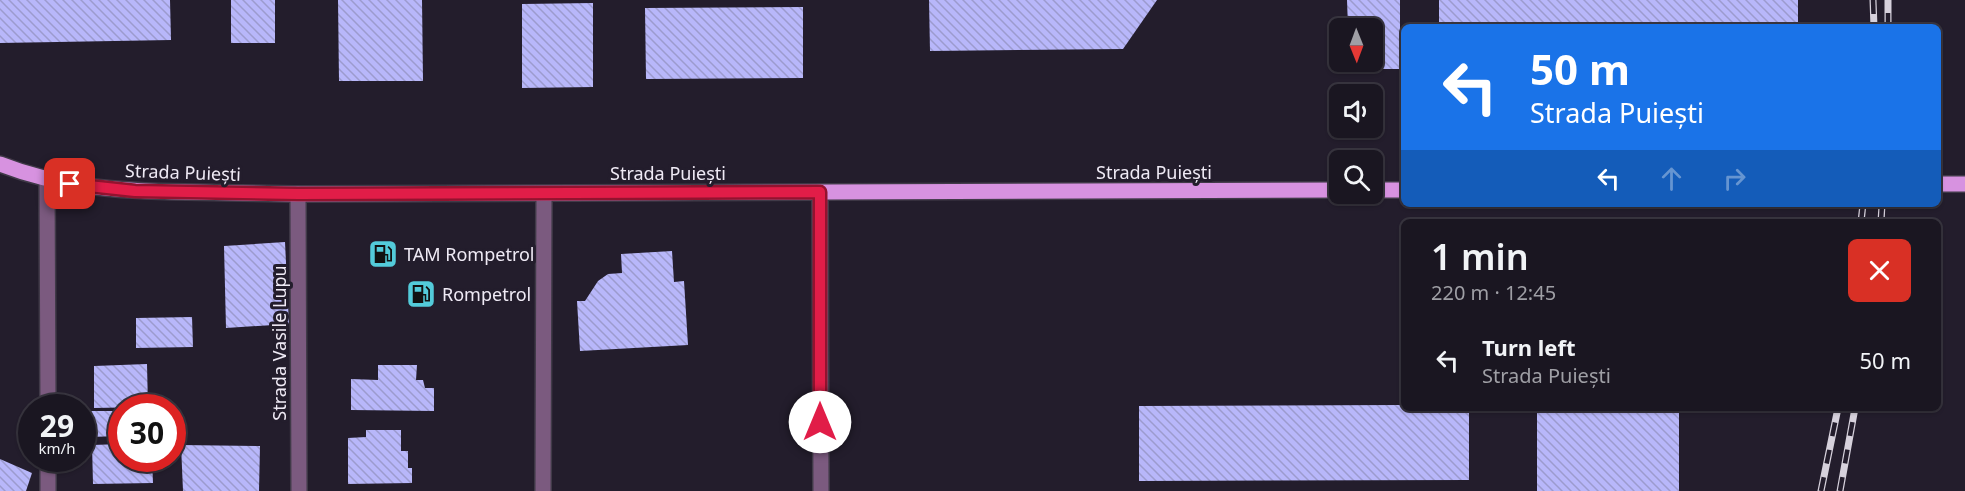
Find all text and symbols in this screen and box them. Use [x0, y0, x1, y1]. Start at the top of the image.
north arrow [1329, 18, 1383, 72]
map controls [1329, 18, 1383, 204]
text: 50 m [1530, 40, 1630, 97]
icon: left [1431, 48, 1509, 126]
button: sound [1329, 84, 1383, 138]
text: Strada Puiești [1530, 94, 1704, 131]
button: search [1329, 150, 1383, 204]
pin [44, 158, 95, 209]
street label: Strada Puiești [125, 158, 241, 186]
street label: Strada Puiești [1096, 160, 1212, 184]
street label: Strada Puiești [610, 161, 726, 185]
icon: left [1592, 162, 1625, 195]
icon: ahead [1655, 162, 1688, 195]
icon: right [1718, 162, 1751, 195]
icon: arrive [53, 167, 86, 200]
text: 1 min [1431, 232, 1529, 281]
fuel station icon: TAM Rompetrol [367, 238, 399, 270]
button: close [1848, 239, 1911, 302]
place label: TAM Rompetrol [404, 242, 535, 266]
street label: Strada Vasile Lupu [267, 265, 291, 421]
fuel station icon: Rompetrol [405, 278, 437, 310]
text: 220 m · 12:45 [1431, 279, 1556, 306]
place label: Rompetrol [442, 282, 531, 306]
text: Turn left [1482, 332, 1576, 362]
icon: left [1431, 344, 1464, 377]
text: 50 m [1860, 345, 1911, 375]
text: Strada Puiești [1482, 362, 1611, 389]
position arrow [788, 390, 852, 454]
speed limit sign: 30 [108, 394, 186, 472]
text: 29 [40, 405, 74, 446]
text: km/h [39, 438, 75, 458]

